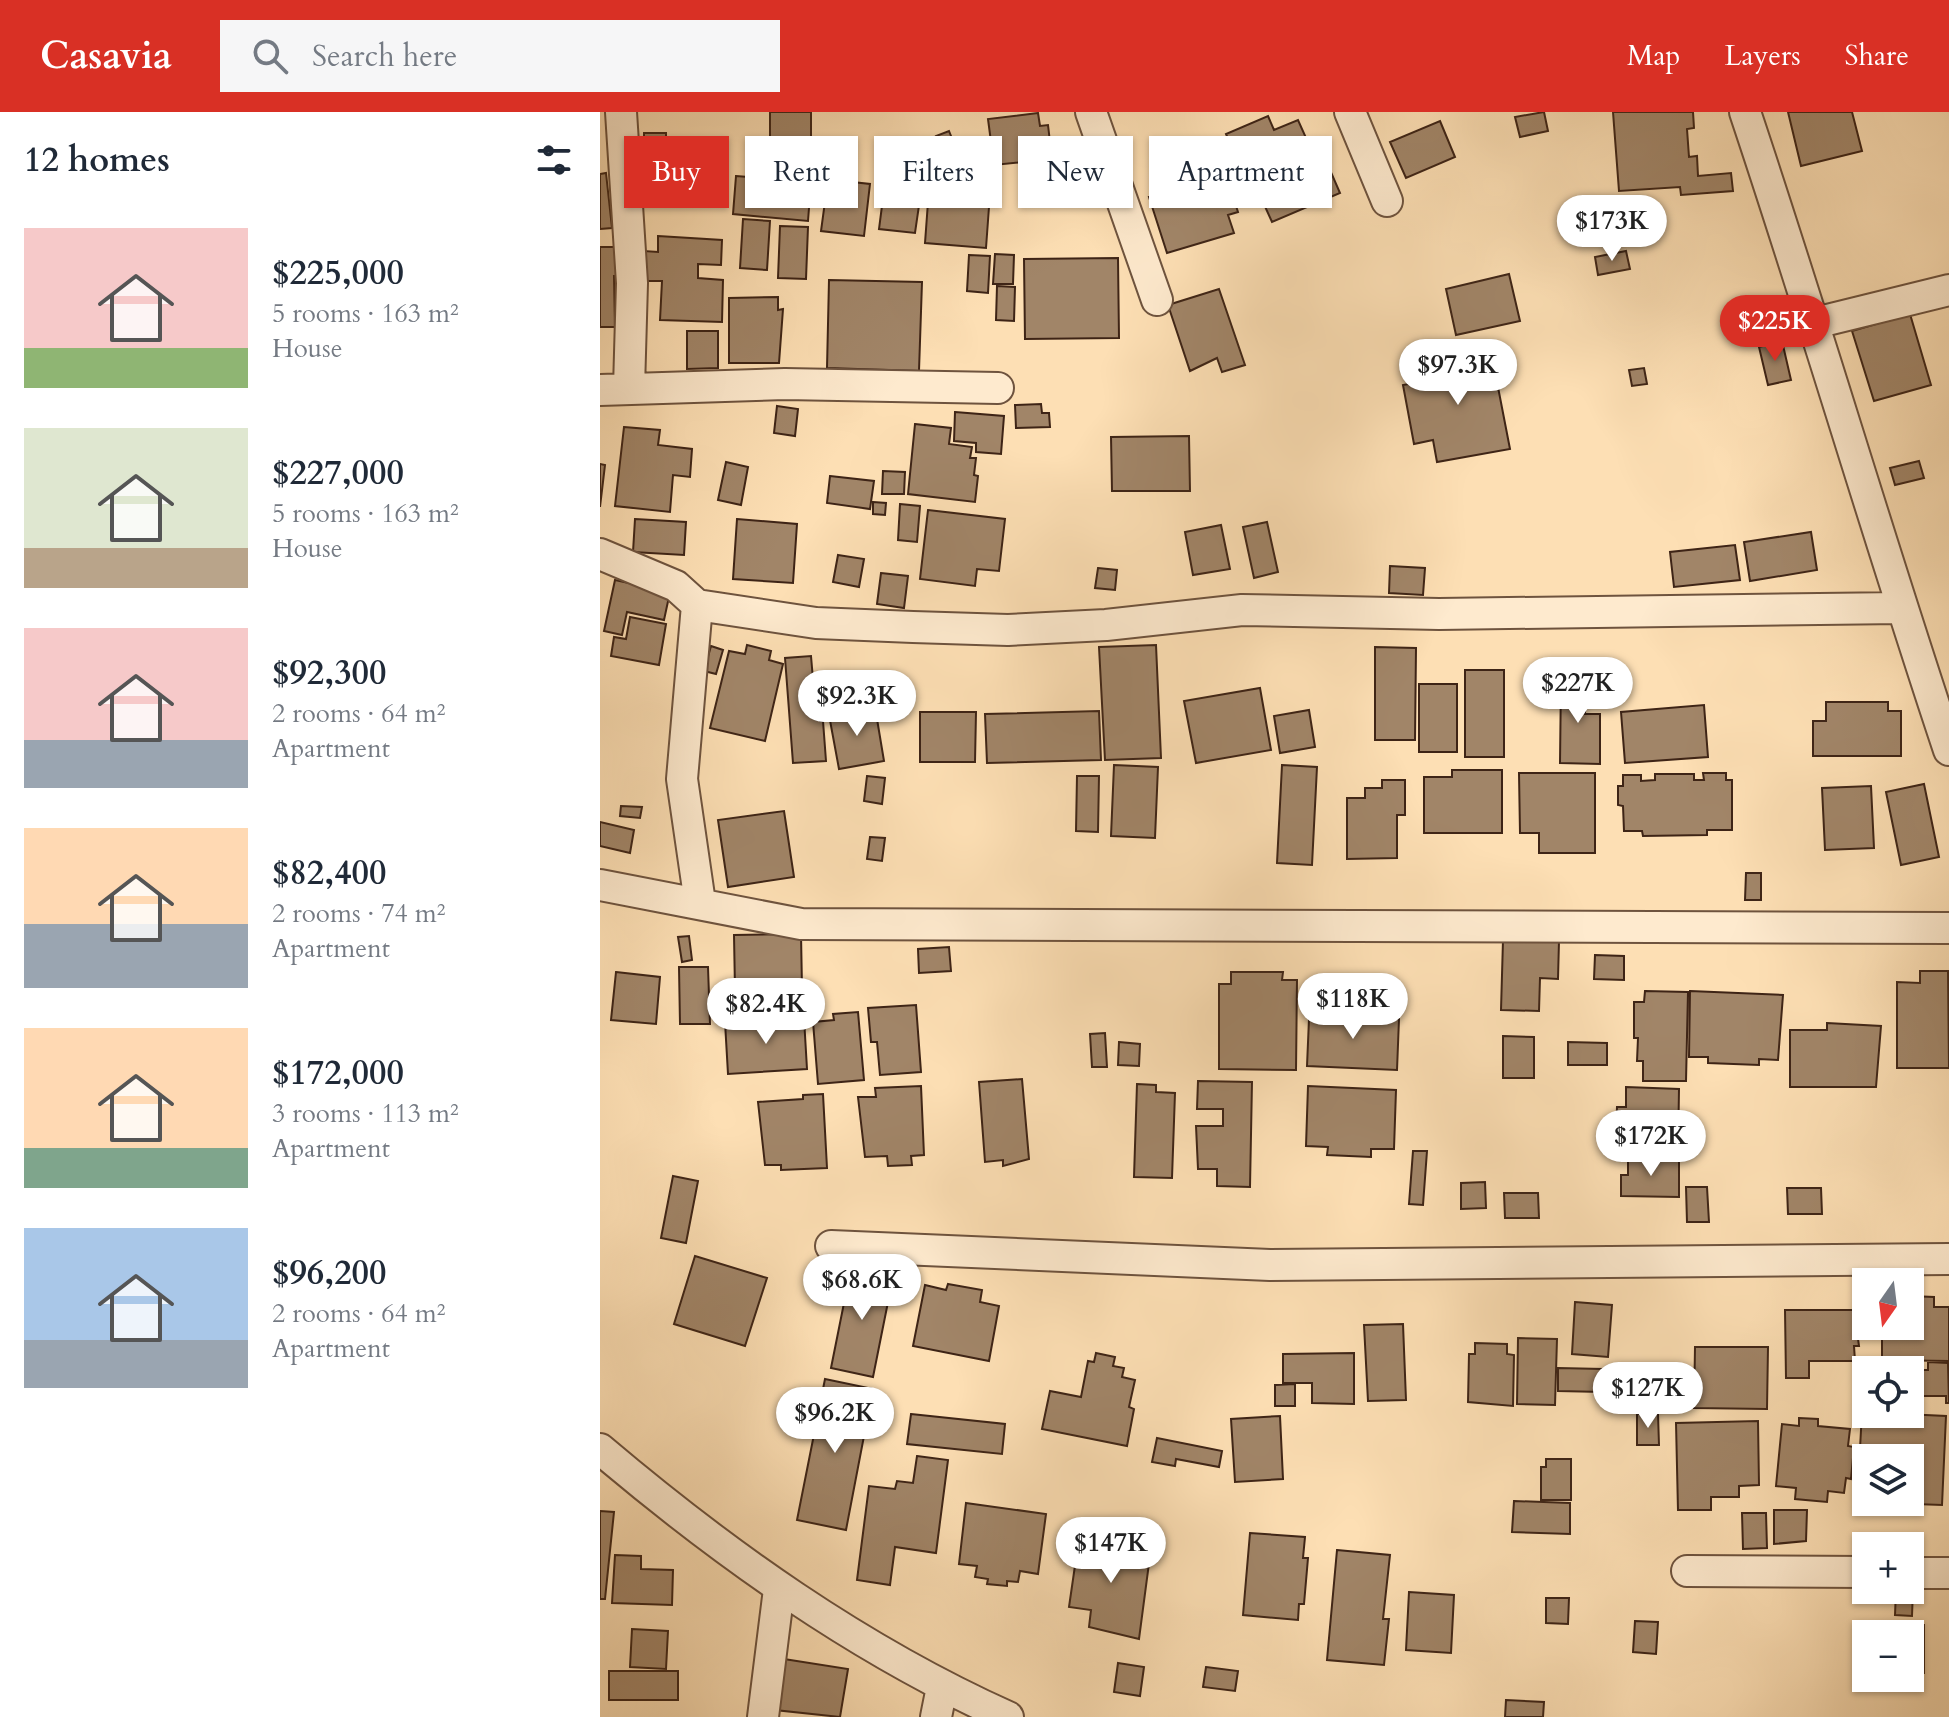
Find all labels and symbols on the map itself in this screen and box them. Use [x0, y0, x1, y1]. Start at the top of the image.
pin: $173K [1556, 195, 1668, 263]
pin: $225K [1719, 295, 1831, 363]
pin: $97.3K [1393, 339, 1523, 407]
pin: $227K [1522, 657, 1634, 725]
pin: $92.3K [792, 670, 922, 738]
pin: $118K [1297, 973, 1409, 1041]
pin: $82.4K [701, 978, 831, 1046]
pin: $172K [1595, 1110, 1707, 1178]
pin: $68.6K [797, 1254, 927, 1322]
north arrow [1852, 1268, 1924, 1340]
pin: $127K [1592, 1362, 1704, 1430]
pin: $96.2K [770, 1387, 900, 1455]
pin: $147K [1055, 1517, 1167, 1585]

